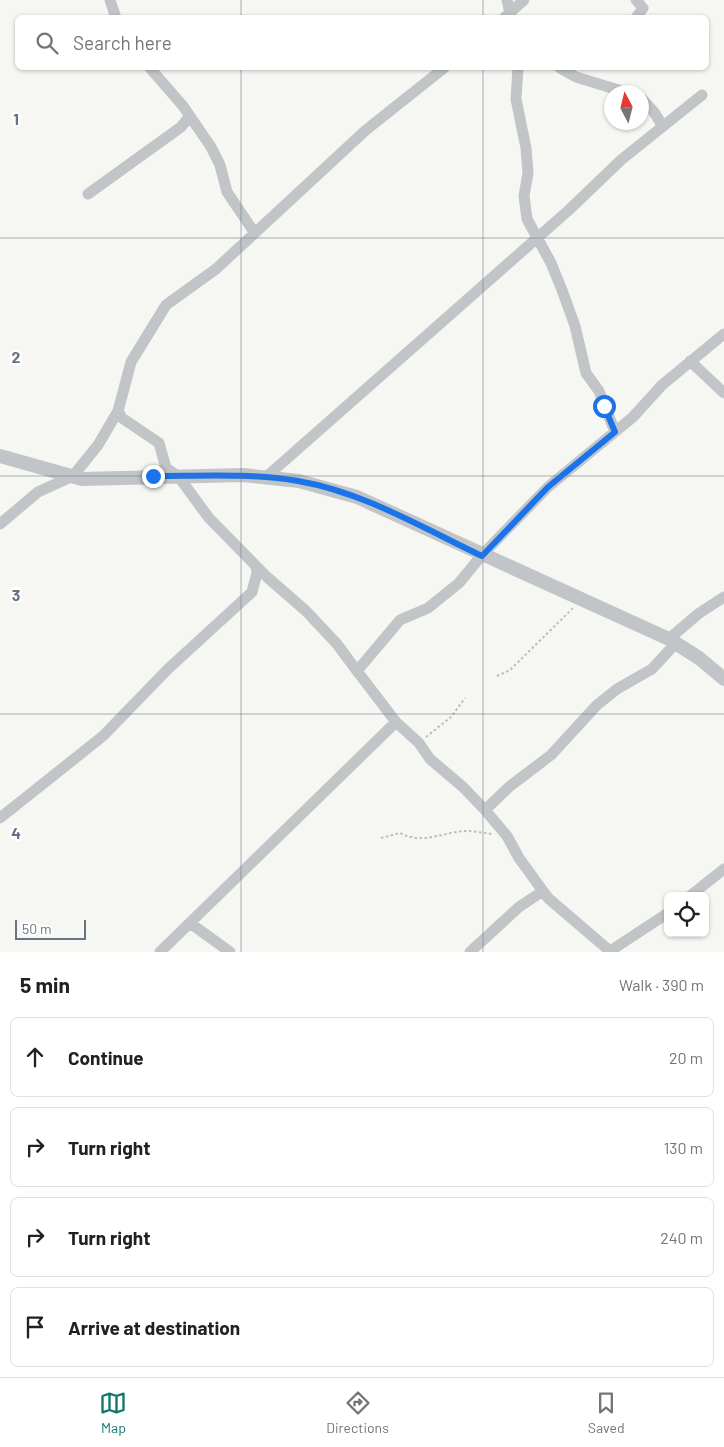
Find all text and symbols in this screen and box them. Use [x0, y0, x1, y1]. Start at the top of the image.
search box [15, 15, 709, 70]
icon: search [33, 29, 61, 57]
text: Search here [73, 31, 172, 54]
north arrow [604, 85, 649, 130]
text: 1 [13, 109, 19, 128]
text: 2 [12, 347, 21, 366]
route start [593, 395, 616, 418]
route end [142, 465, 165, 488]
text: 3 [12, 585, 20, 604]
text: 4 [11, 823, 21, 842]
map controls [664, 892, 709, 937]
button: locate [664, 892, 709, 937]
scale bar [15, 917, 86, 940]
text: 50 m [22, 920, 51, 937]
text: 5 min [20, 972, 70, 997]
text: Walk · 390 m [619, 975, 704, 994]
icon: ahead [21, 1043, 49, 1071]
text: Continue [68, 1046, 144, 1069]
text: 20 m [669, 1048, 703, 1067]
icon: right [21, 1133, 49, 1161]
text: Turn right [68, 1136, 150, 1159]
text: 130 m [664, 1138, 703, 1157]
icon: right [21, 1223, 49, 1251]
text: Turn right [68, 1226, 150, 1249]
text: 240 m [660, 1228, 703, 1247]
icon: arrive [21, 1313, 49, 1341]
text: Arrive at destination [68, 1316, 240, 1339]
tab: Map [99, 1389, 127, 1436]
tab: Directions [326, 1389, 389, 1436]
tab: Saved [588, 1389, 625, 1436]

